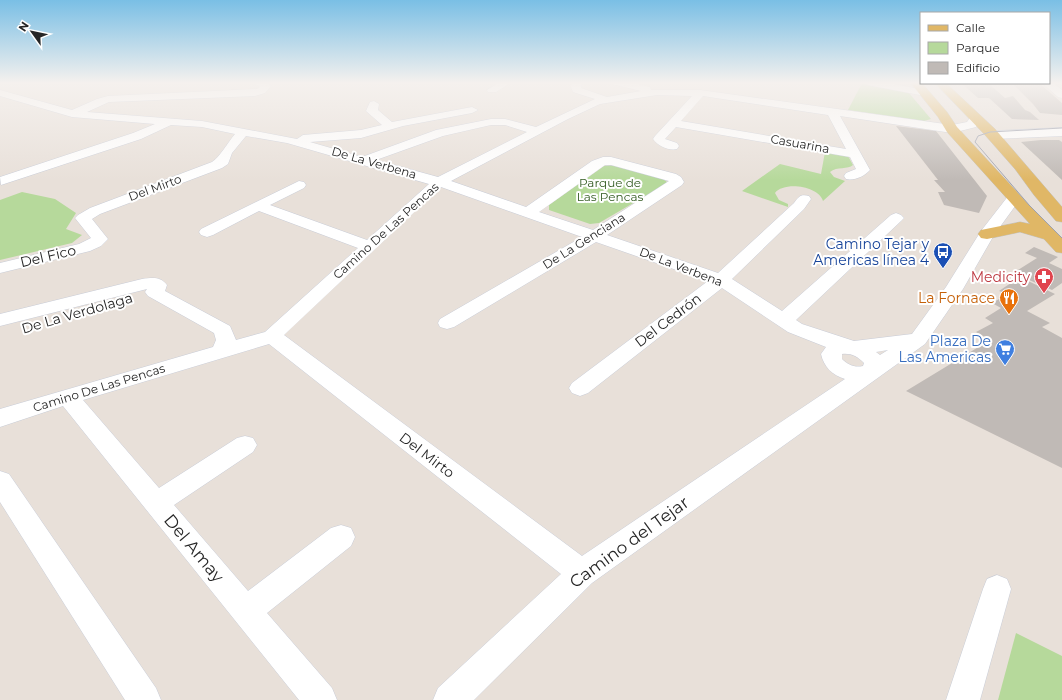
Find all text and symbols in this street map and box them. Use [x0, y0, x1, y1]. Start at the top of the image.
north arrow [12, 12, 52, 52]
legend [920, 12, 1050, 84]
text: N [15, 19, 32, 34]
text: Calle [956, 20, 985, 35]
text: Parque [956, 40, 1000, 55]
text: Edificio [956, 60, 1000, 75]
street label: Casuarina [769, 131, 831, 156]
street label: De La Verbena [330, 143, 418, 182]
street label: Del Mirto [126, 171, 183, 204]
park label: Parque de Las Pencas [577, 175, 643, 204]
street label: Camino De Las Pencas [330, 179, 442, 282]
street label: De La Genciana [540, 209, 628, 272]
place label: Camino Tejar y Americas línea 4 [813, 235, 930, 269]
street label: Del Fico [18, 241, 78, 271]
bus stop icon: Camino Tejar y Americas línea 4 [932, 241, 954, 269]
street label: De La Verbena [637, 244, 725, 289]
pharmacy icon: Medicity [1033, 266, 1055, 294]
place label: Medicity [971, 268, 1030, 286]
restaurant icon: La Fornace [998, 287, 1020, 315]
street label: De La Verdolaga [19, 289, 135, 337]
street label: Del Cedrón [631, 289, 705, 351]
place label: La Fornace [918, 289, 995, 307]
place label: Plaza De Las Americas [898, 332, 991, 366]
supermarket icon: Plaza De Las Americas [994, 338, 1016, 366]
street label: Camino De Las Pencas [31, 360, 167, 415]
street label: Del Mirto [396, 428, 458, 482]
street label: Camino del Tejar [565, 492, 693, 592]
street label: Del Amay [160, 510, 229, 587]

